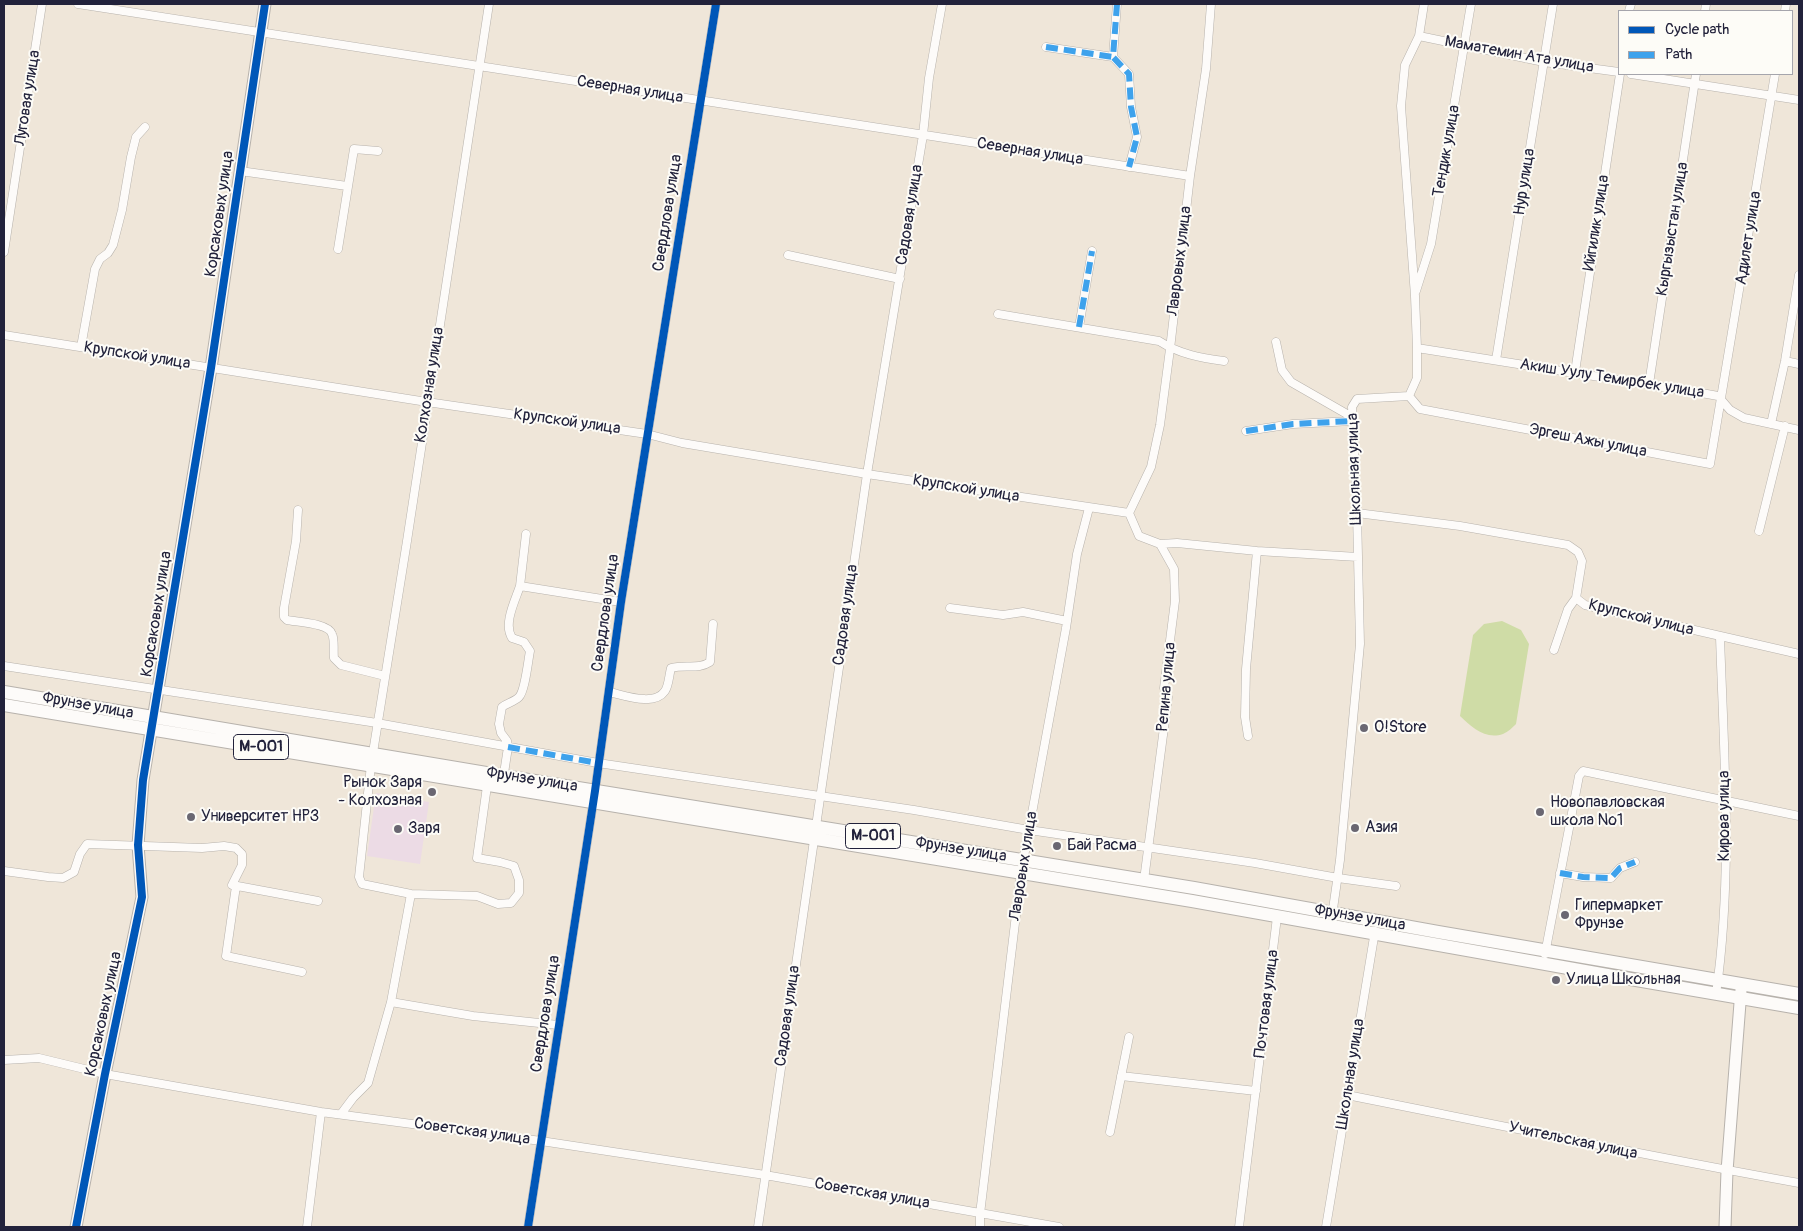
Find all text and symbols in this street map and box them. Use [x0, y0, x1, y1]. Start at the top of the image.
legend [1618, 10, 1793, 75]
text: Cycle path [1665, 20, 1729, 39]
street label: Маматемин Ата улица [1443, 32, 1595, 78]
text: Path [1665, 45, 1692, 64]
street label: Луговая улица [11, 49, 45, 147]
street label: Северная улица [575, 72, 685, 108]
street label: Тендик улица [1429, 104, 1465, 198]
street label: Северная улица [975, 134, 1085, 170]
street label: Нур улица [1510, 147, 1540, 217]
street label: Корсаковых улица [202, 150, 238, 278]
street label: Свердлова улица [649, 153, 687, 273]
street label: Кыргызыстан улица [1653, 161, 1693, 297]
street label: Садовая улица [893, 163, 927, 267]
street label: Ийгилик улица [1580, 174, 1614, 272]
street label: Адилет улица [1732, 190, 1766, 286]
street label: Лавровых улица [1164, 205, 1196, 317]
street label: Колхозная улица [411, 326, 449, 444]
street label: Крупской улица [82, 338, 192, 374]
street label: Акиш Уулу Темирбек улица [1518, 355, 1706, 403]
street label: Крупской улица [512, 405, 622, 439]
street label: Школьная улица [1343, 413, 1367, 525]
street label: Эргеш Ажы улица [1528, 420, 1648, 462]
street label: Крупской улица [911, 471, 1021, 507]
street label: Корсаковых улица [138, 550, 176, 678]
street label: Свердлова улица [588, 553, 624, 673]
street label: Садовая улица [829, 563, 863, 667]
street label: Крупской улица [1586, 596, 1696, 640]
street label: Репина улица [1154, 641, 1180, 733]
street label: Фрунзе улица [41, 689, 135, 723]
place label: O!Store [1374, 718, 1426, 738]
marker: O!Store [1358, 722, 1370, 734]
road number: M-001 [234, 734, 288, 760]
street label: Фрунзе улица [485, 763, 579, 797]
street label: Кирова улица [1715, 770, 1735, 862]
place label: Рынок Заря - Колхозная [338, 773, 422, 811]
marker: Рынок Заря - Колхозная [426, 786, 438, 798]
place label: Новопавловская школа №1 [1550, 793, 1665, 831]
marker: Новопавловская школа №1 [1534, 806, 1546, 818]
place label: Университет НРЗ [201, 807, 319, 827]
street label: Лавровых улица [1006, 810, 1042, 922]
marker: Университет НРЗ [185, 811, 197, 823]
place label: Азия [1365, 818, 1398, 838]
place label: Заря [408, 819, 440, 839]
marker: Азия [1349, 822, 1361, 834]
marker: Заря [392, 823, 404, 835]
road number: M-001 [846, 824, 900, 848]
street label: Фрунзе улица [914, 833, 1008, 867]
place label: Бай Расма [1067, 836, 1137, 856]
marker: Бай Расма [1051, 840, 1063, 852]
place label: Гипермаркет Фрунзе [1575, 896, 1663, 934]
street label: Фрунзе улица [1313, 901, 1407, 935]
marker: Гипермаркет Фрунзе [1559, 909, 1571, 921]
street label: Почтовая улица [1251, 949, 1283, 1059]
street label: Корсаковых улица [81, 950, 127, 1078]
street label: Свердлова улица [527, 954, 565, 1074]
street label: Садовая улица [771, 964, 805, 1068]
place label: Улица Школьная [1566, 970, 1681, 990]
marker: Улица Школьная [1550, 974, 1562, 986]
street label: Школьная улица [1333, 1017, 1369, 1131]
street label: Советская улица [413, 1114, 531, 1150]
street label: Учительская улица [1507, 1118, 1639, 1164]
street label: Советская улица [813, 1174, 931, 1214]

